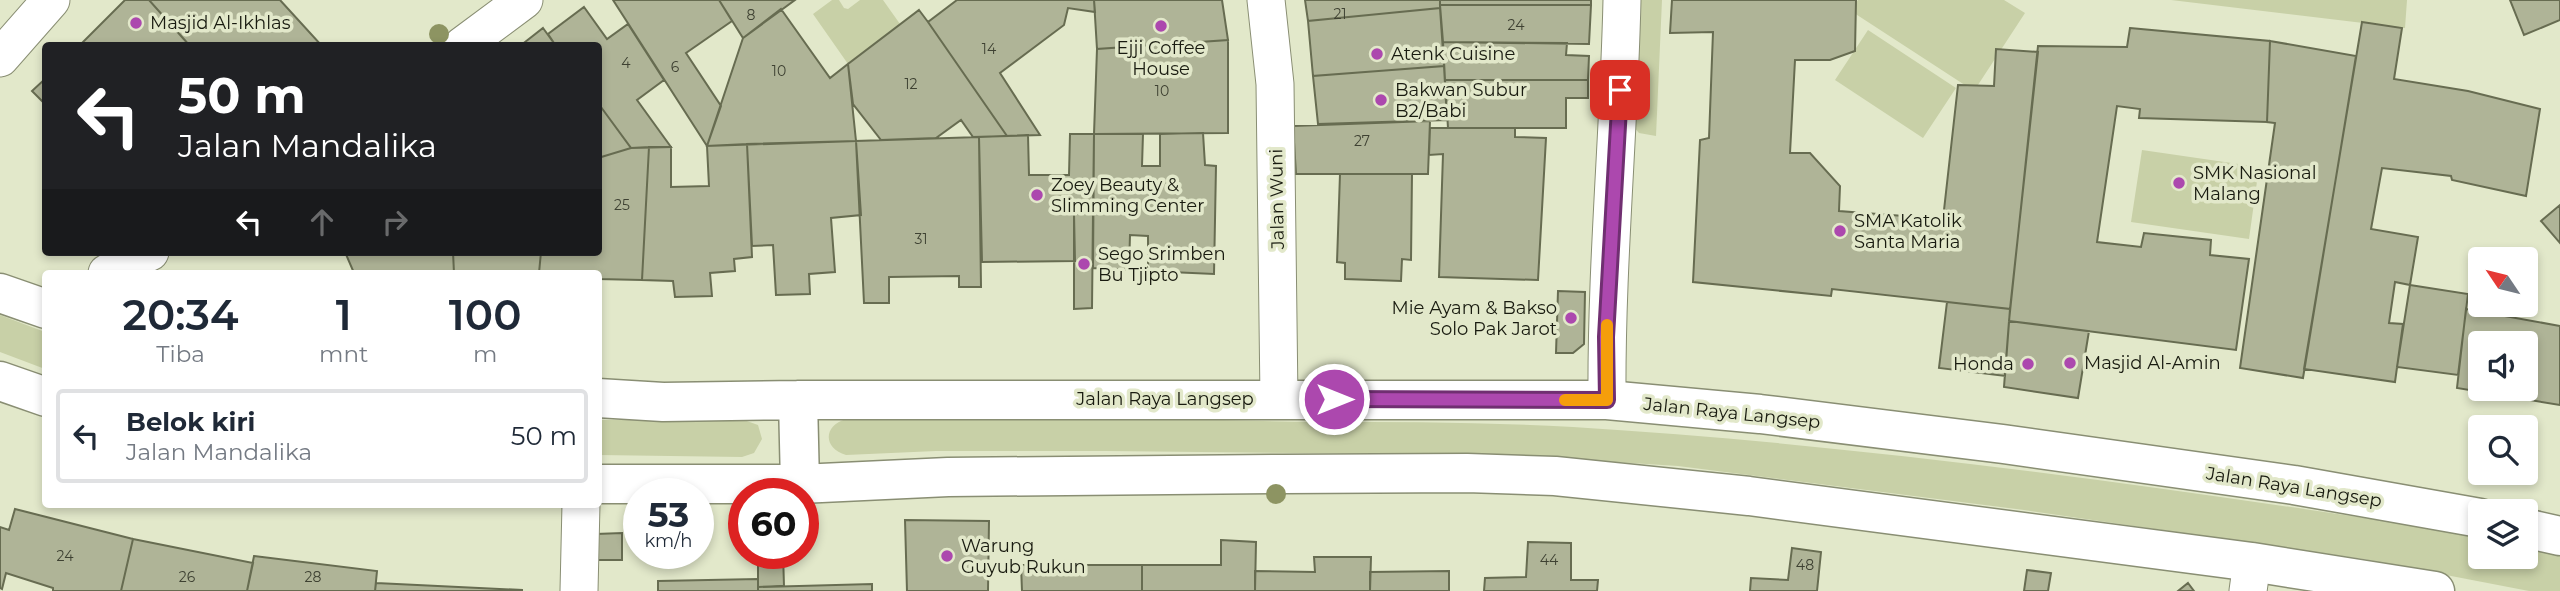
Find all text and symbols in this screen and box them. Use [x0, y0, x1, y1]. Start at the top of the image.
house number: 21 [1333, 5, 1347, 23]
house number: 8 [747, 6, 756, 24]
place label: Masjid Al-Ikhlas [150, 12, 291, 34]
marker: Masjid Al-Ikhlas [128, 15, 144, 31]
house number: 24 [1508, 16, 1525, 34]
marker: Ejji Coffee House [1153, 18, 1169, 34]
place label: Ejji Coffee House [1117, 37, 1206, 80]
house number: 14 [982, 40, 997, 58]
place label: Atenk Cuisine [1391, 43, 1515, 65]
marker: Atenk Cuisine [1369, 46, 1385, 62]
house number: 4 [621, 54, 631, 72]
house number: 6 [671, 58, 680, 76]
pin [1590, 60, 1650, 120]
house number: 10 [772, 62, 786, 80]
text: 50 m [178, 66, 306, 125]
icon: left [63, 70, 154, 161]
icon: arrive [1601, 71, 1639, 109]
house number: 12 [904, 75, 918, 93]
place label: Bakwan Subur B2/Babi [1395, 79, 1527, 122]
house number: 10 [1155, 82, 1169, 100]
marker: Bakwan Subur B2/Babi [1373, 92, 1389, 108]
text: Jalan Mandalika [178, 126, 437, 165]
house number: 27 [1354, 132, 1370, 150]
street label: Jalan Wuni [1265, 149, 1289, 250]
place label: SMK Nasional Malang [2193, 162, 2317, 205]
place label: Zoey Beauty & Slimming Center [1051, 174, 1204, 217]
marker: SMK Nasional Malang [2171, 175, 2187, 191]
marker: Zoey Beauty & Slimming Center [1029, 187, 1045, 203]
house number: 25 [614, 196, 630, 214]
icon: left [230, 203, 268, 241]
icon: ahead [303, 203, 341, 241]
icon: right [376, 203, 414, 241]
place label: SMA Katolik Santa Maria [1854, 210, 1962, 253]
marker: SMA Katolik Santa Maria [1832, 223, 1848, 239]
house number: 31 [915, 230, 927, 248]
place label: Sego Srimben Bu Tjipto [1098, 243, 1226, 286]
north arrow [2468, 247, 2538, 317]
map controls [2468, 247, 2538, 569]
marker: Sego Srimben Bu Tjipto [1076, 256, 1092, 272]
text: 20:34 [123, 289, 238, 341]
text: 1 [336, 289, 352, 341]
text: 100 [449, 289, 521, 341]
place label: Mie Ayam & Bakso Solo Pak Jarot [1392, 297, 1557, 340]
marker: Mie Ayam & Bakso Solo Pak Jarot [1563, 310, 1579, 326]
button: sound [2468, 331, 2538, 401]
text: Tiba [156, 340, 205, 368]
text: mnt [319, 340, 368, 368]
text: m [473, 340, 497, 368]
place label: Masjid Al-Amin [2084, 352, 2221, 374]
place label: Honda [1953, 353, 2014, 375]
marker: Masjid Al-Amin [2062, 355, 2078, 371]
marker: Honda [2020, 356, 2036, 372]
position arrow [1297, 362, 1371, 436]
street label: Jalan Raya Langsep [1075, 388, 1254, 410]
street label: Jalan Raya Langsep [1642, 393, 1821, 433]
text: Belok kiri [126, 406, 255, 438]
button: search [2468, 415, 2538, 485]
icon: left [67, 417, 105, 455]
text: 50 m [511, 420, 577, 452]
text: Jalan Mandalika [126, 438, 312, 466]
street label: Jalan Raya Langsep [2204, 462, 2383, 512]
speed limit sign: 60 [728, 478, 819, 569]
text: 53 [648, 493, 689, 536]
button: layers [2468, 499, 2538, 569]
text: km/h [644, 530, 693, 552]
place label: Warung Guyub Rukun [961, 535, 1086, 578]
house number: 24 [57, 547, 74, 565]
marker: Warung Guyub Rukun [939, 548, 955, 564]
house number: 44 [1540, 551, 1559, 569]
house number: 48 [1796, 556, 1814, 574]
house number: 26 [179, 568, 196, 586]
house number: 28 [305, 568, 322, 586]

